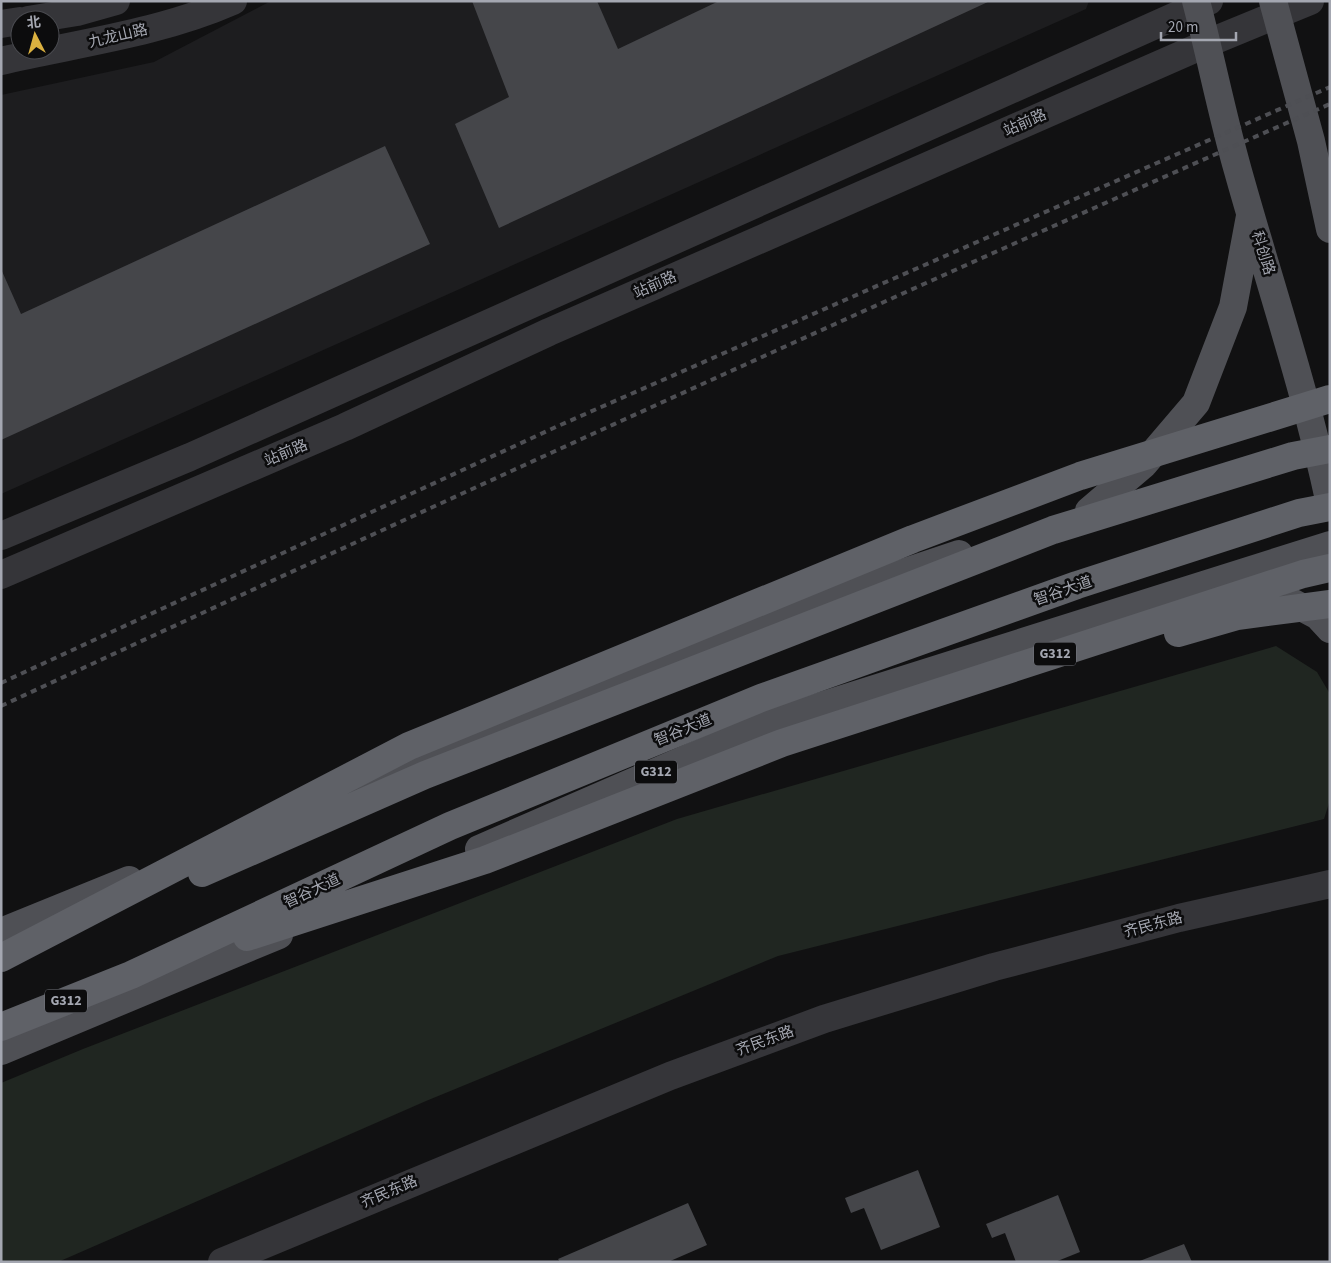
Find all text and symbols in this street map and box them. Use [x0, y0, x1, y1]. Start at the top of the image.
north arrow [10, 10, 60, 60]
scale bar [1161, 10, 1236, 42]
text: 北 [26, 12, 42, 34]
text: 20 m [1168, 17, 1198, 38]
street label: 九龙山路 [86, 19, 150, 53]
street label: 站前路 [1000, 104, 1050, 142]
street label: 科创路 [1246, 228, 1280, 278]
street label: 站前路 [630, 266, 680, 304]
street label: 站前路 [261, 435, 311, 471]
street label: 智谷大道 [1031, 571, 1095, 611]
road number: G312 [1034, 642, 1076, 666]
street label: 智谷大道 [651, 709, 715, 751]
road number: G312 [635, 760, 677, 784]
street label: 智谷大道 [280, 869, 344, 913]
street label: 齐民东路 [1121, 907, 1185, 943]
road number: G312 [45, 989, 87, 1012]
street label: 齐民东路 [733, 1021, 797, 1061]
street label: 齐民东路 [357, 1171, 421, 1213]

